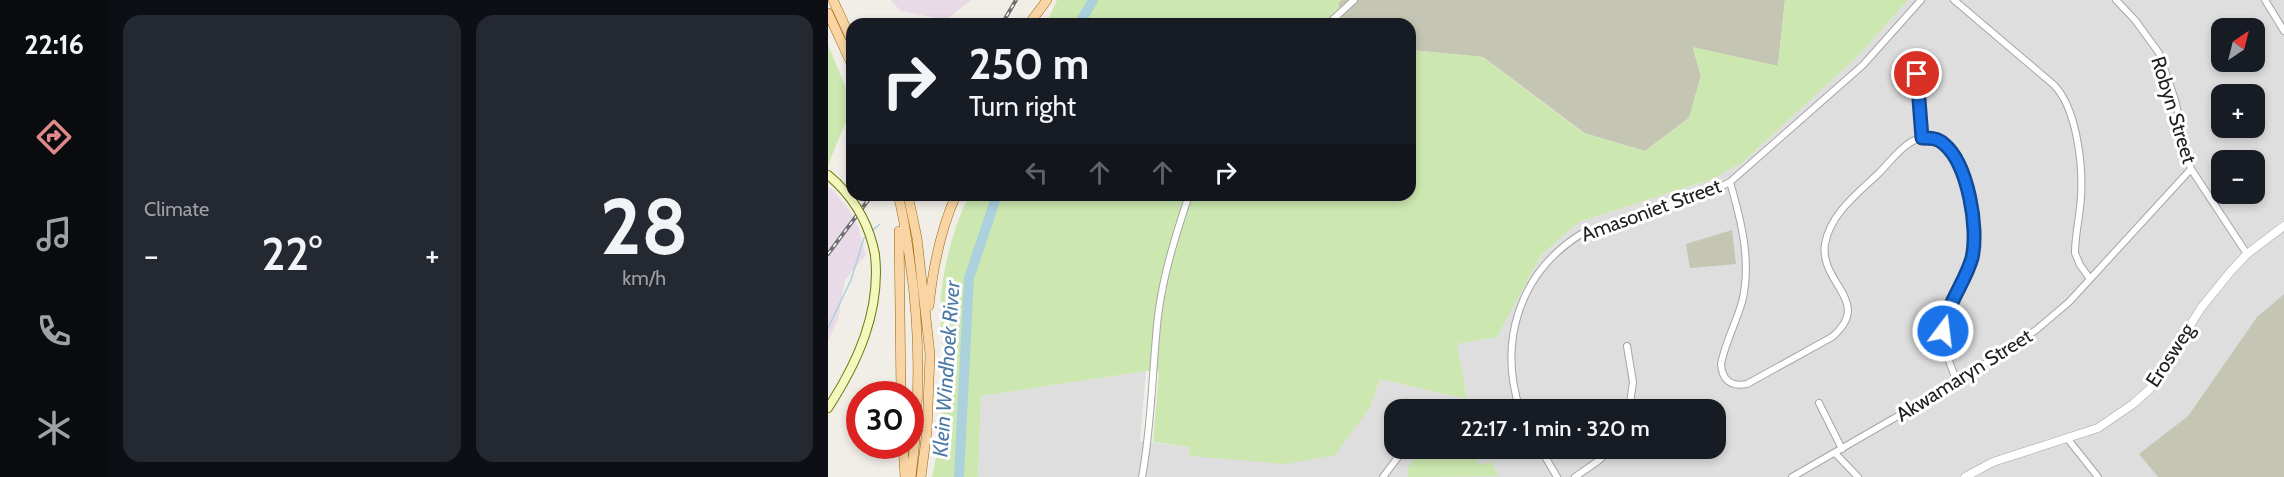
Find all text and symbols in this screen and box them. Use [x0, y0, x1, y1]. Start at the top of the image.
north arrow [2211, 18, 2265, 72]
map controls [2211, 18, 2265, 204]
text: 22:16 [24, 28, 84, 61]
text: 250 m [969, 38, 1089, 90]
icon: right [870, 42, 948, 120]
pin [1891, 48, 1942, 99]
street label: Robyn Street [2146, 54, 2202, 167]
icon: arrive [1900, 57, 1933, 90]
button: + [2211, 84, 2265, 138]
text: Turn right [969, 90, 1076, 123]
icon: directions [33, 116, 75, 158]
button: − [2211, 150, 2265, 204]
icon: left [1020, 156, 1053, 189]
icon: ahead [1083, 156, 1116, 189]
icon: ahead [1146, 156, 1179, 189]
icon: right [1209, 156, 1242, 189]
street label: Amasoniet Street [1578, 173, 1724, 246]
text: 28 [600, 179, 688, 274]
text: Climate [144, 197, 209, 221]
icon: music [33, 213, 75, 255]
text: 22° [262, 227, 322, 281]
text: − [144, 235, 159, 275]
text: + [425, 235, 440, 275]
text: km/h [622, 266, 666, 290]
water label: Klein Windhoek River [927, 278, 965, 458]
position arrow [1911, 299, 1975, 363]
icon: phone [33, 310, 75, 352]
street label: Erosweg [2141, 318, 2200, 391]
street label: Akwamaryn Street [1892, 323, 2037, 426]
speed limit sign: 30 [846, 381, 924, 459]
icon: climate [33, 407, 75, 449]
text: 22:17 · 1 min · 320 m [1460, 415, 1650, 442]

